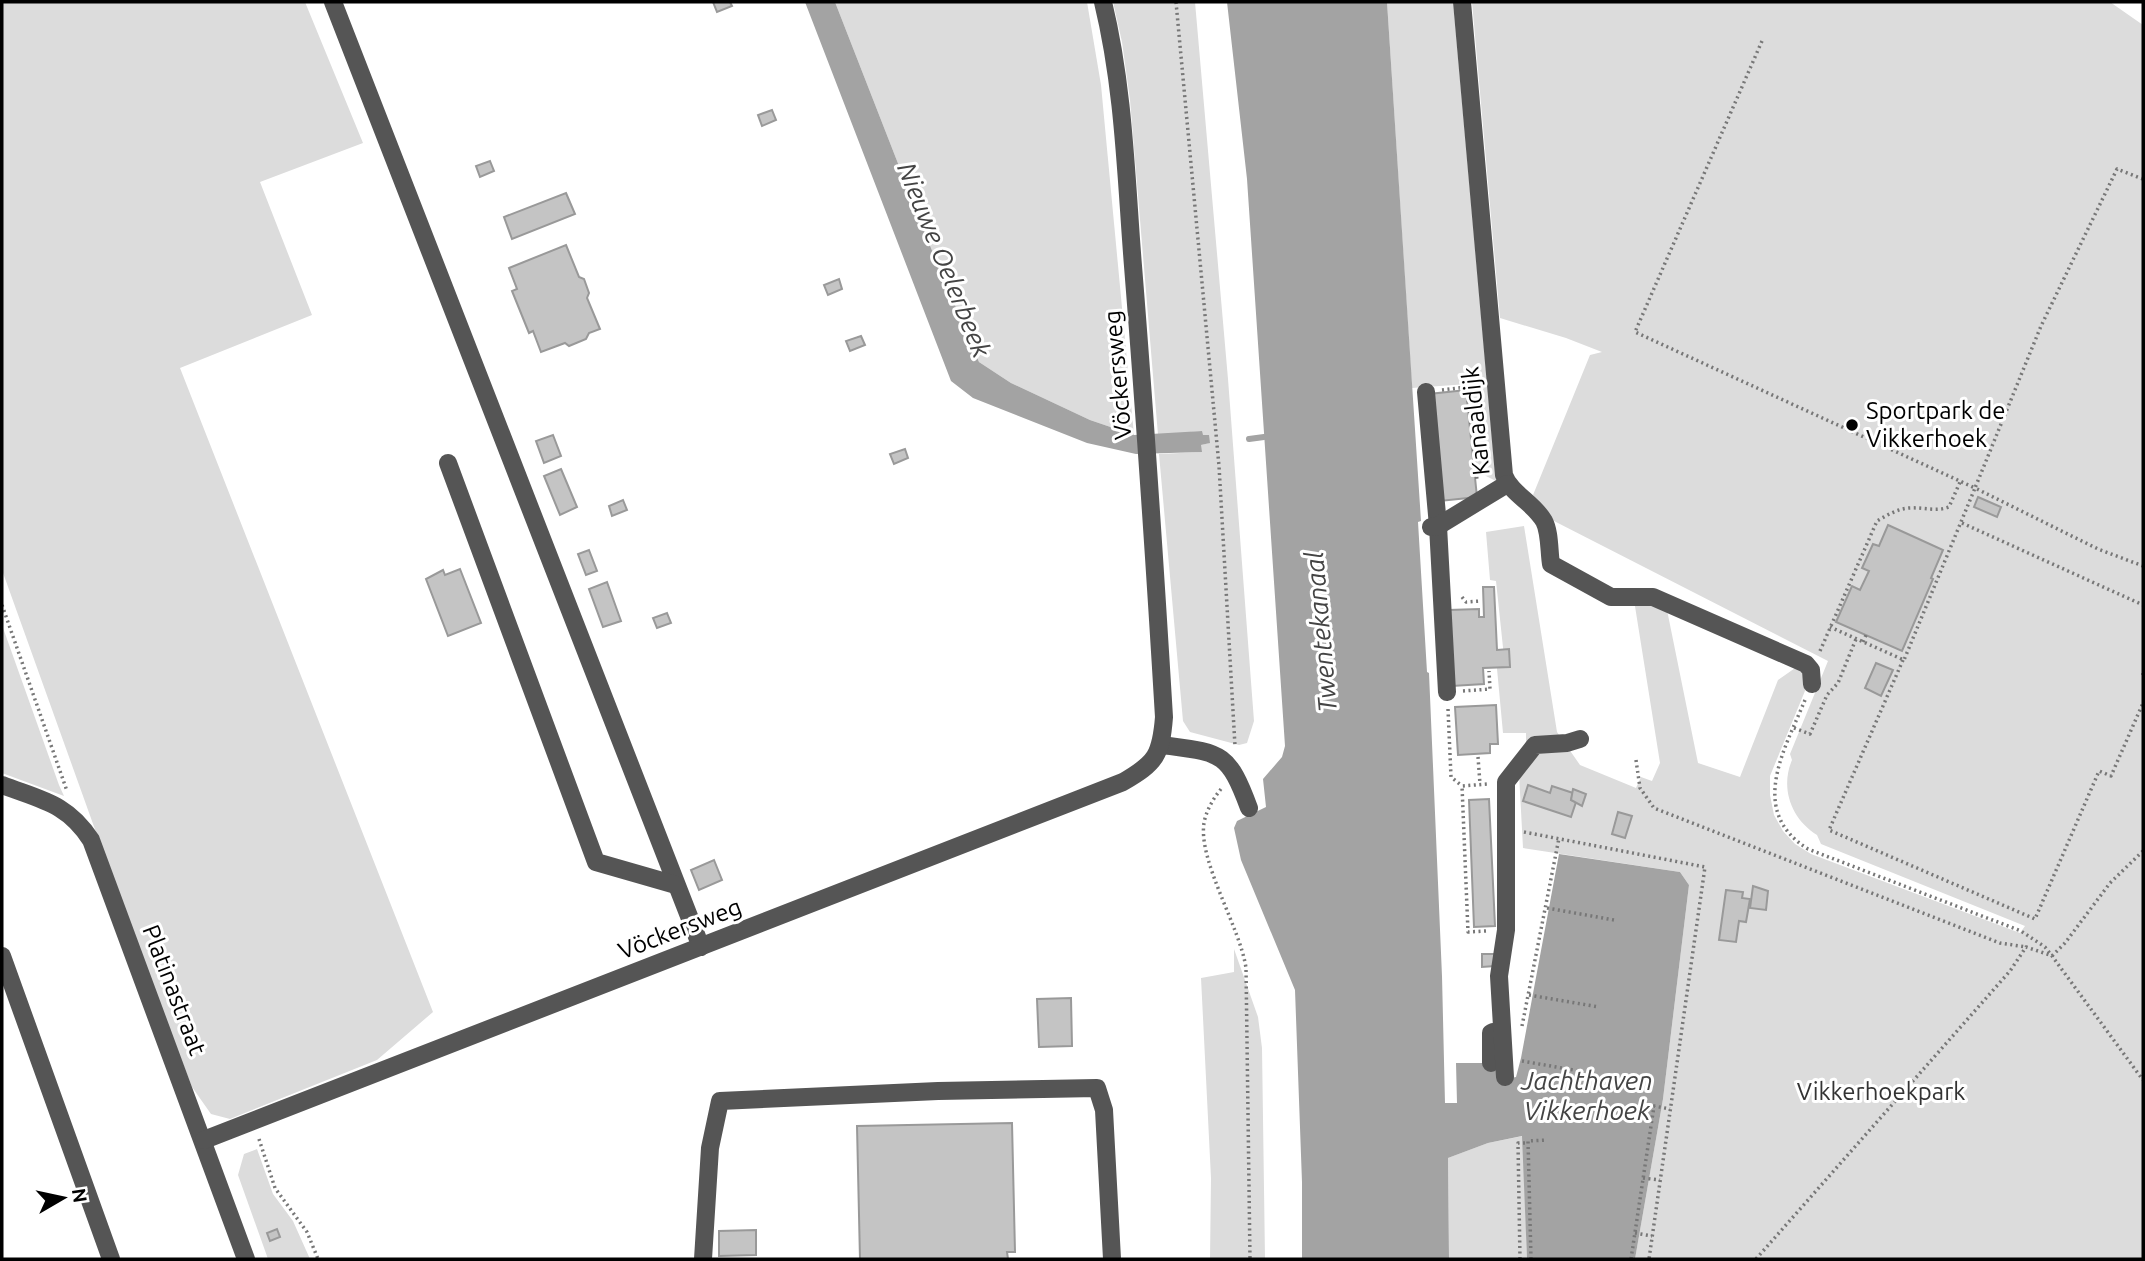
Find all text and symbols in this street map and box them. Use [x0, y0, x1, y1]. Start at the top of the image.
water label: Nieuwe Oelerbeek [892, 158, 997, 362]
street label: Vöckersweg [1098, 309, 1137, 441]
street label: Kanaaldijk [1456, 365, 1495, 477]
place label: Sportpark de Vikkerhoek [1866, 397, 2006, 452]
marker: Sportpark de Vikkerhoek [1844, 417, 1860, 433]
water label: Twentekanaal [1299, 550, 1342, 714]
street label: Vöckersweg [614, 893, 745, 964]
street label: Platinastraat [137, 921, 212, 1059]
water label: Jachthaven Vikkerhoek [1519, 1066, 1653, 1125]
park label: Vikkerhoekpark [1797, 1078, 1965, 1105]
north arrow [28, 1163, 98, 1233]
text: N [68, 1187, 92, 1204]

